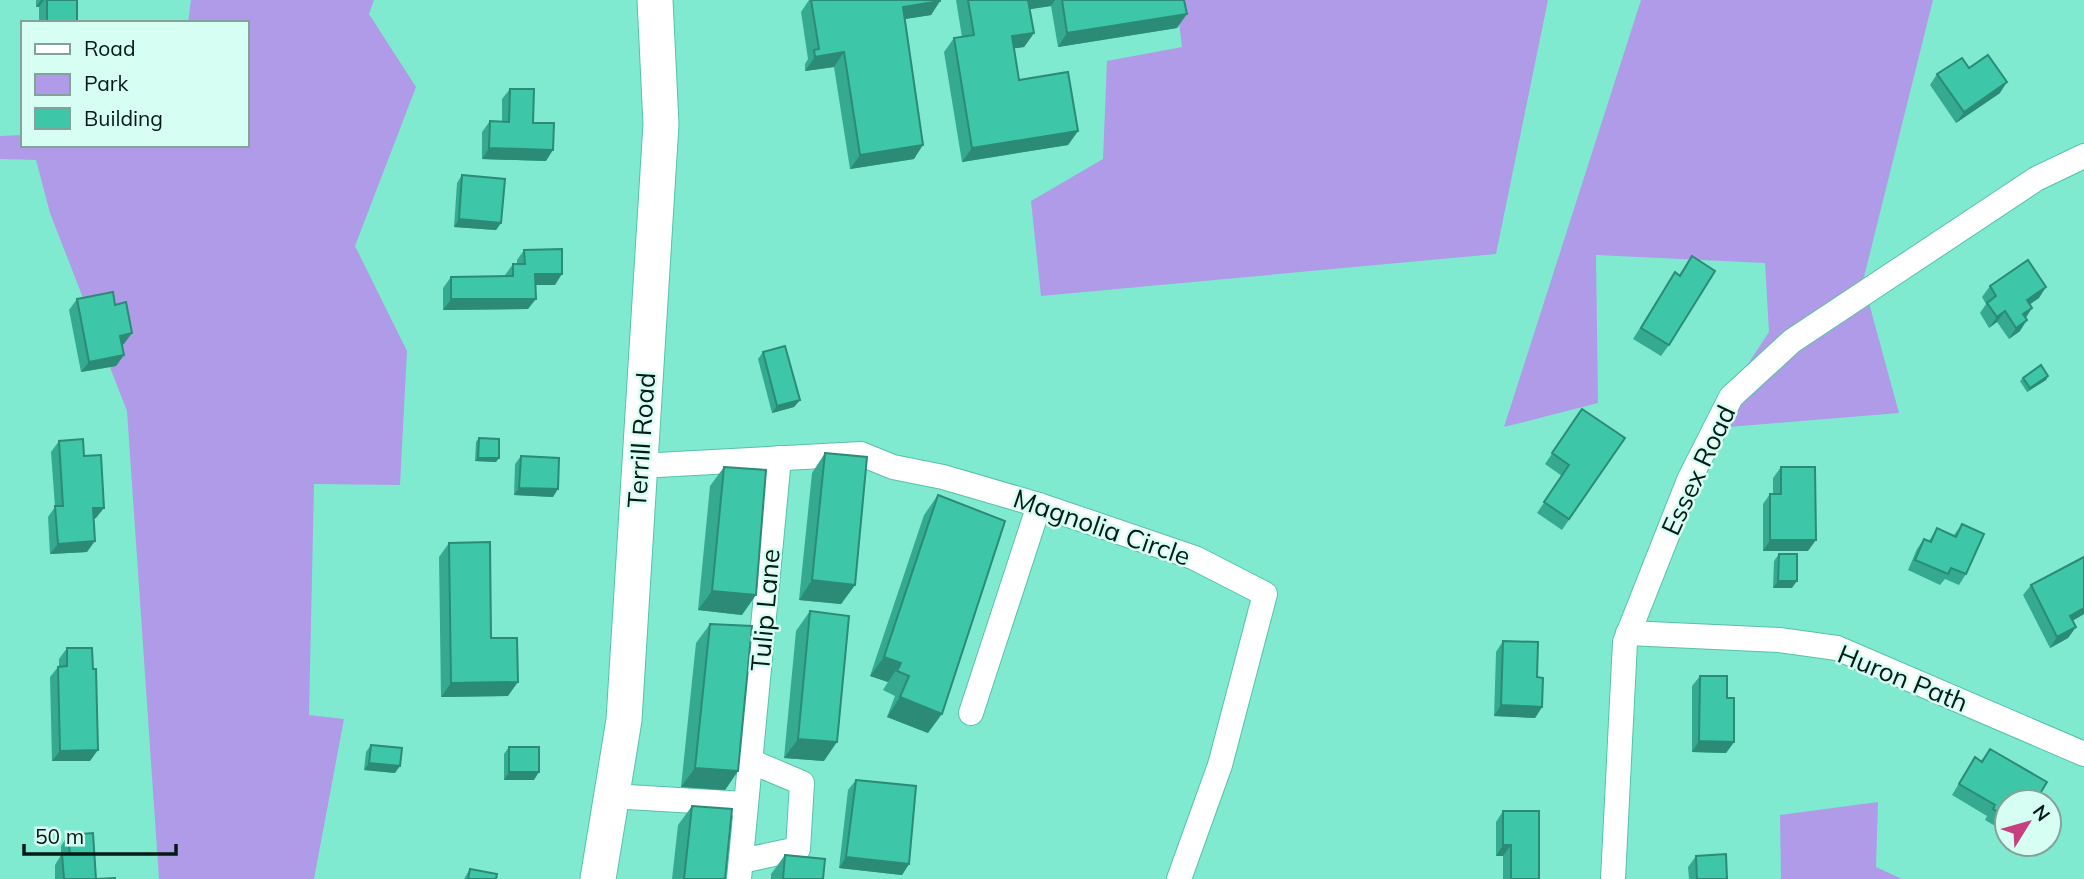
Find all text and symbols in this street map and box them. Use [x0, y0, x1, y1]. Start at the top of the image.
legend [21, 21, 248, 147]
text: Road [84, 35, 135, 61]
text: Park [84, 70, 128, 96]
text: Building [84, 105, 163, 131]
street label: Terrill Road [620, 371, 662, 509]
street label: Essex Road [1654, 400, 1742, 540]
street label: Magnolia Circle [1009, 481, 1195, 573]
street label: Tulip Lane [743, 547, 787, 673]
street label: Huron Path [1833, 637, 1973, 719]
north arrow [1993, 788, 2063, 858]
text: N [2028, 800, 2055, 826]
scale bar [24, 812, 177, 856]
text: 50 m [35, 823, 84, 849]

